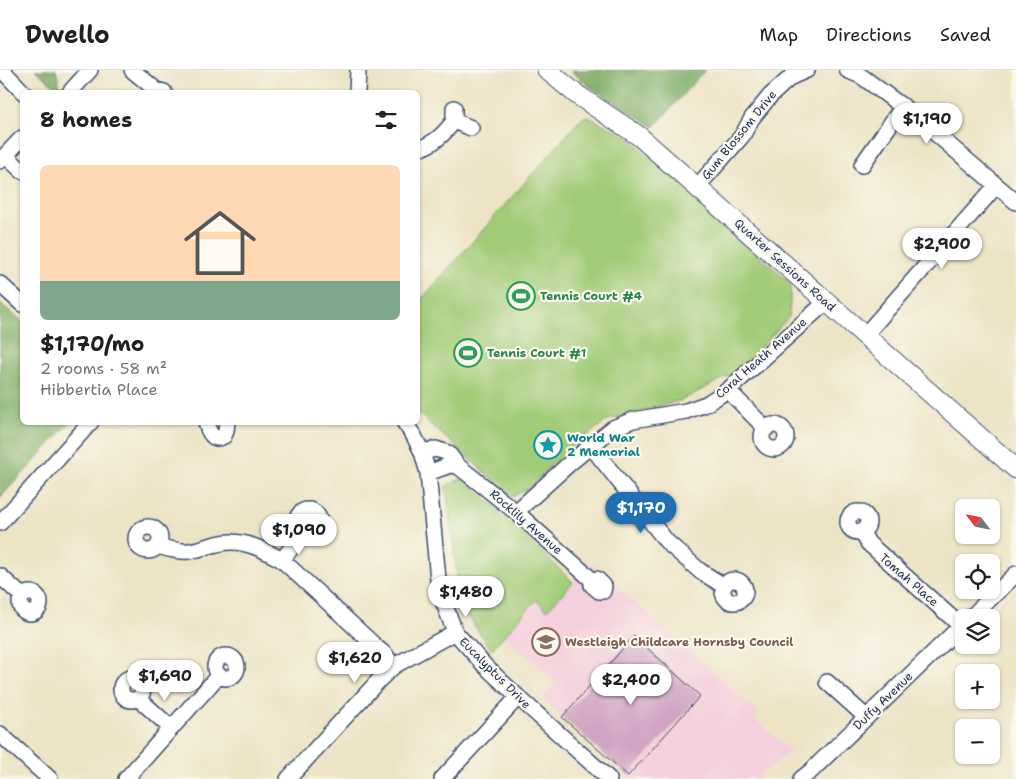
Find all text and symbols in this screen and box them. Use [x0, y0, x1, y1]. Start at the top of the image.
text: Dwello [25, 19, 110, 51]
text: Map [760, 23, 798, 47]
text: Directions [826, 23, 912, 47]
text: Saved [940, 23, 991, 47]
street label: Gum Blossom Drive [698, 87, 780, 183]
pin: $1,190 [886, 102, 968, 145]
text: 8 homes [40, 106, 132, 134]
icon: filters [372, 106, 400, 134]
text: $1,190 [902, 108, 952, 129]
icon: home [175, 198, 265, 288]
street label: Quarter Sessions Road [731, 215, 840, 315]
pin: $2,900 [901, 228, 983, 270]
text: $2,900 [913, 233, 971, 254]
sports icon: Tennis Court #4 [506, 281, 536, 311]
place label: Tennis Court #4 [540, 288, 643, 304]
street label: Coral Heath Avenue [712, 314, 810, 402]
text: $1,170/mo [40, 330, 145, 358]
sports icon: Tennis Court #1 [453, 338, 483, 368]
place label: Tennis Court #1 [487, 345, 586, 361]
text: 2 rooms · 58 m² [40, 358, 167, 379]
text: Hibbertia Place [40, 379, 158, 400]
place icon: World War 2 Memorial [533, 430, 563, 460]
place label: World War 2 Memorial [567, 430, 640, 460]
street label: Rocklily Avenue [486, 486, 566, 558]
pin: $1,170 [600, 492, 682, 534]
text: $1,170 [616, 497, 666, 518]
north arrow [955, 499, 1000, 544]
map controls [955, 499, 1000, 764]
pin: $1,090 [258, 514, 340, 556]
text: $1,090 [272, 519, 326, 540]
street label: Tomah Place [876, 550, 942, 610]
button: locate [955, 554, 1000, 599]
pin: $1,480 [425, 576, 507, 618]
text: $1,480 [439, 581, 493, 602]
button: layers [955, 609, 1000, 654]
school or university icon: Westleigh Childcare Hornsby Council [531, 627, 561, 657]
street label: Eucalyptus Drive [456, 634, 534, 712]
place label: Westleigh Childcare Hornsby Council [565, 634, 794, 650]
pin: $1,620 [314, 642, 396, 684]
text: $1,620 [328, 647, 382, 668]
pin: $1,690 [124, 660, 206, 702]
pin: $2,400 [590, 664, 672, 706]
button: + [955, 664, 1000, 709]
text: $1,690 [138, 665, 192, 686]
street label: Duffy Avenue [850, 668, 916, 734]
text: $2,400 [602, 669, 660, 690]
button: − [955, 719, 1000, 764]

